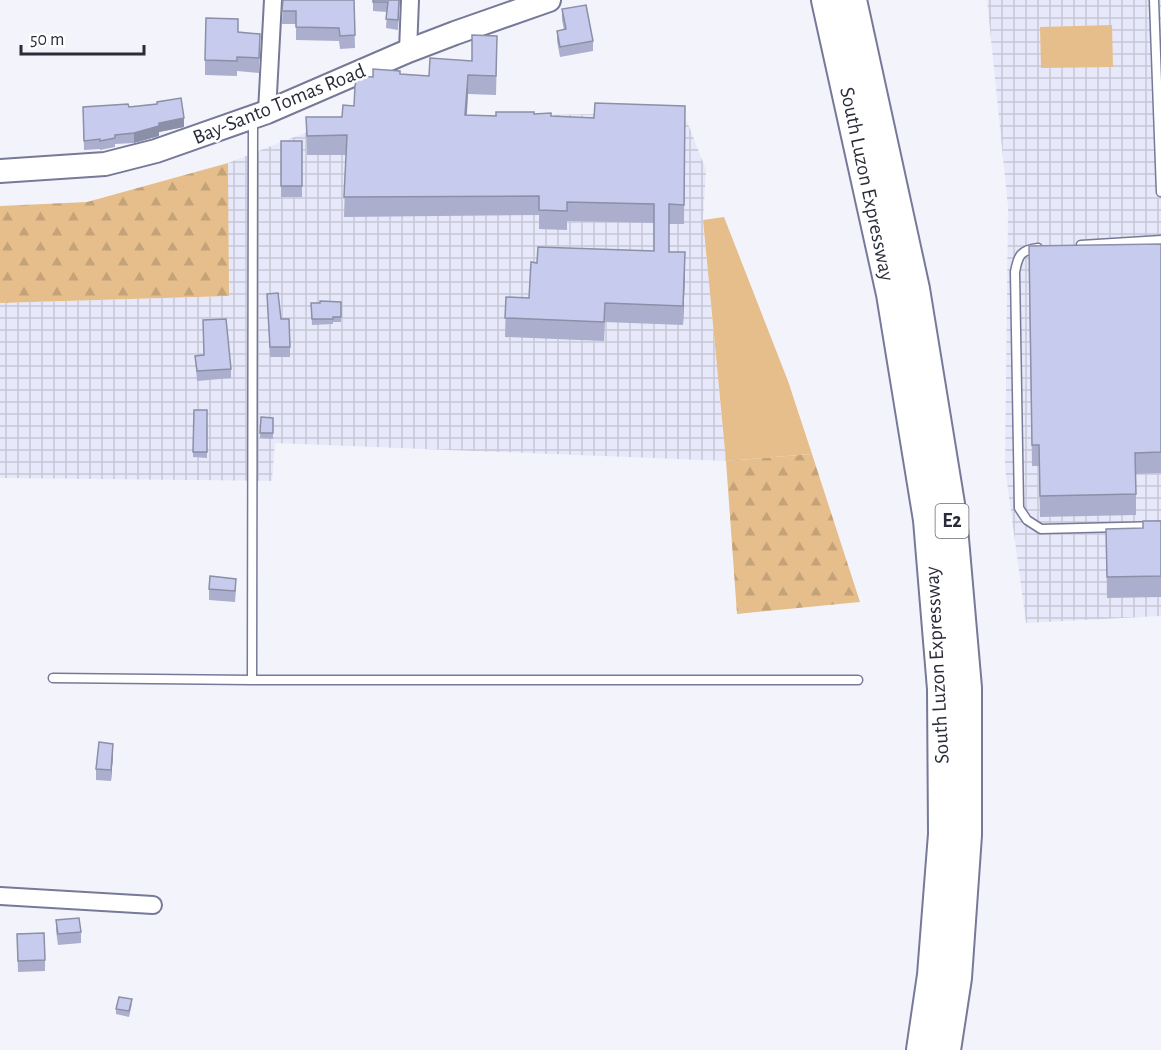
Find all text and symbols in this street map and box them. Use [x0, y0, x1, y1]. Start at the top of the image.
scale bar [21, 18, 144, 56]
text: 50 m [30, 31, 64, 49]
street label: Bay-Santo Tomas Road [190, 60, 368, 148]
street label: South Luzon Expressway [836, 85, 898, 283]
road number: E2 [936, 504, 968, 538]
street label: South Luzon Expressway [921, 566, 953, 764]

